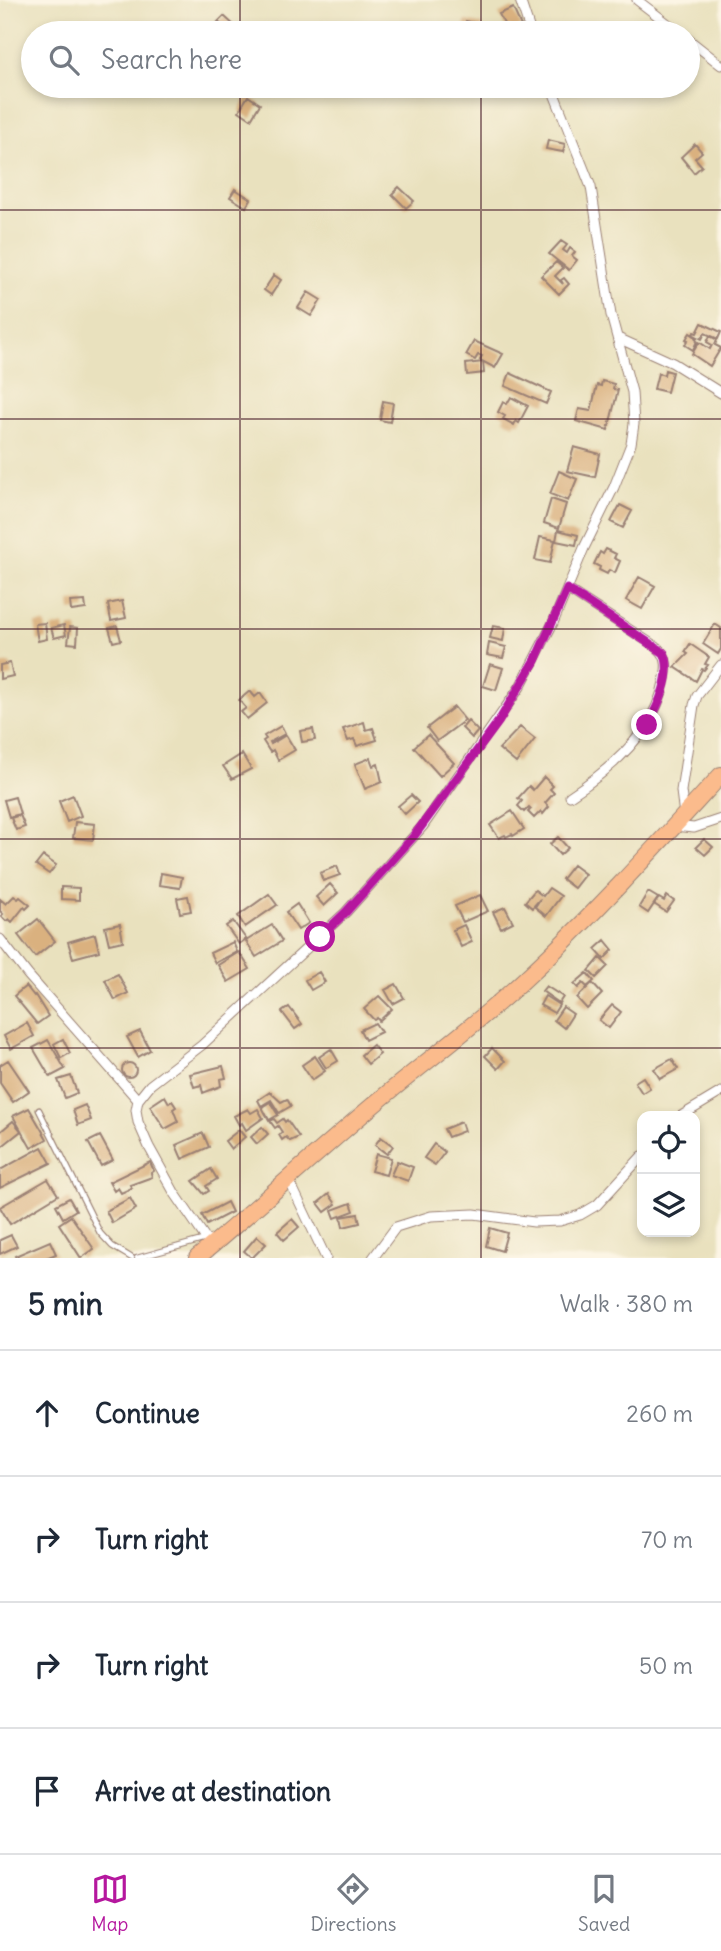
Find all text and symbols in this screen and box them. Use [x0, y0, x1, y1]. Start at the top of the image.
search box [21, 21, 700, 98]
icon: search [45, 41, 83, 79]
text: Search here [101, 43, 242, 76]
route end [631, 709, 662, 740]
route start [304, 921, 335, 952]
map controls [637, 1111, 700, 1237]
button: locate [637, 1111, 700, 1174]
button: layers [637, 1174, 700, 1237]
text: 5 min [28, 1285, 103, 1323]
text: Walk · 380 m [560, 1289, 693, 1318]
icon: ahead [28, 1394, 66, 1432]
text: Continue [95, 1397, 200, 1430]
text: 260 m [626, 1399, 693, 1428]
icon: right [28, 1520, 66, 1558]
text: Turn right [95, 1523, 208, 1556]
text: 70 m [641, 1525, 693, 1554]
icon: right [28, 1646, 66, 1684]
text: Turn right [95, 1649, 208, 1682]
text: 50 m [639, 1651, 693, 1680]
icon: arrive [28, 1772, 66, 1810]
text: Arrive at destination [95, 1775, 331, 1808]
tab: Map [91, 1870, 129, 1936]
tab: Directions [311, 1870, 396, 1936]
tab: Saved [578, 1870, 630, 1936]

